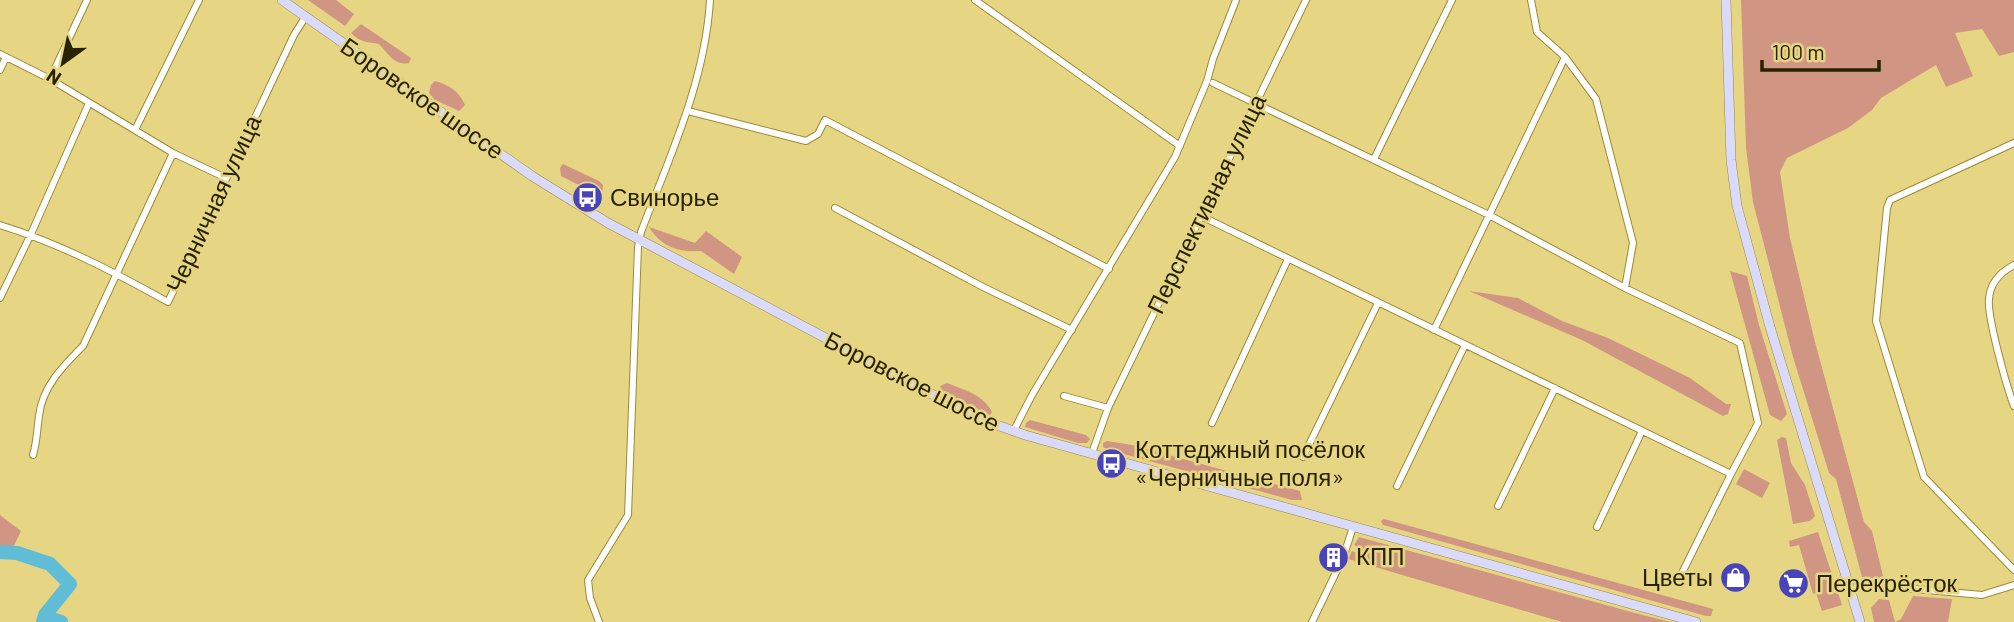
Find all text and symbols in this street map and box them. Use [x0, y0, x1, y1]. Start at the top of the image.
north arrow [28, 28, 98, 98]
scale bar [1762, 28, 1879, 72]
street label: Боровское шоссе [336, 31, 510, 165]
text: 100 m [1772, 39, 1825, 64]
text: N [42, 65, 65, 91]
street label: Перспективная улица [1140, 88, 1272, 318]
street label: Черничная улица [159, 110, 267, 297]
bus stop icon: Свинорье [570, 181, 604, 215]
place label: Свинорье [610, 182, 719, 211]
street label: Боровское шоссе [820, 324, 1005, 437]
place label: Коттеджный посёлок «Черничные поля» [1135, 434, 1365, 491]
bus stop icon: Коттеджный посёлок «Черничные поля» [1095, 447, 1129, 481]
building icon: КПП [1316, 540, 1350, 574]
place label: КПП [1356, 541, 1404, 570]
shop icon: Цветы [1719, 561, 1753, 595]
place label: Цветы [1642, 562, 1713, 591]
supermarket icon: Перекрёсток [1776, 567, 1810, 601]
place label: Перекрёсток [1816, 568, 1958, 597]

